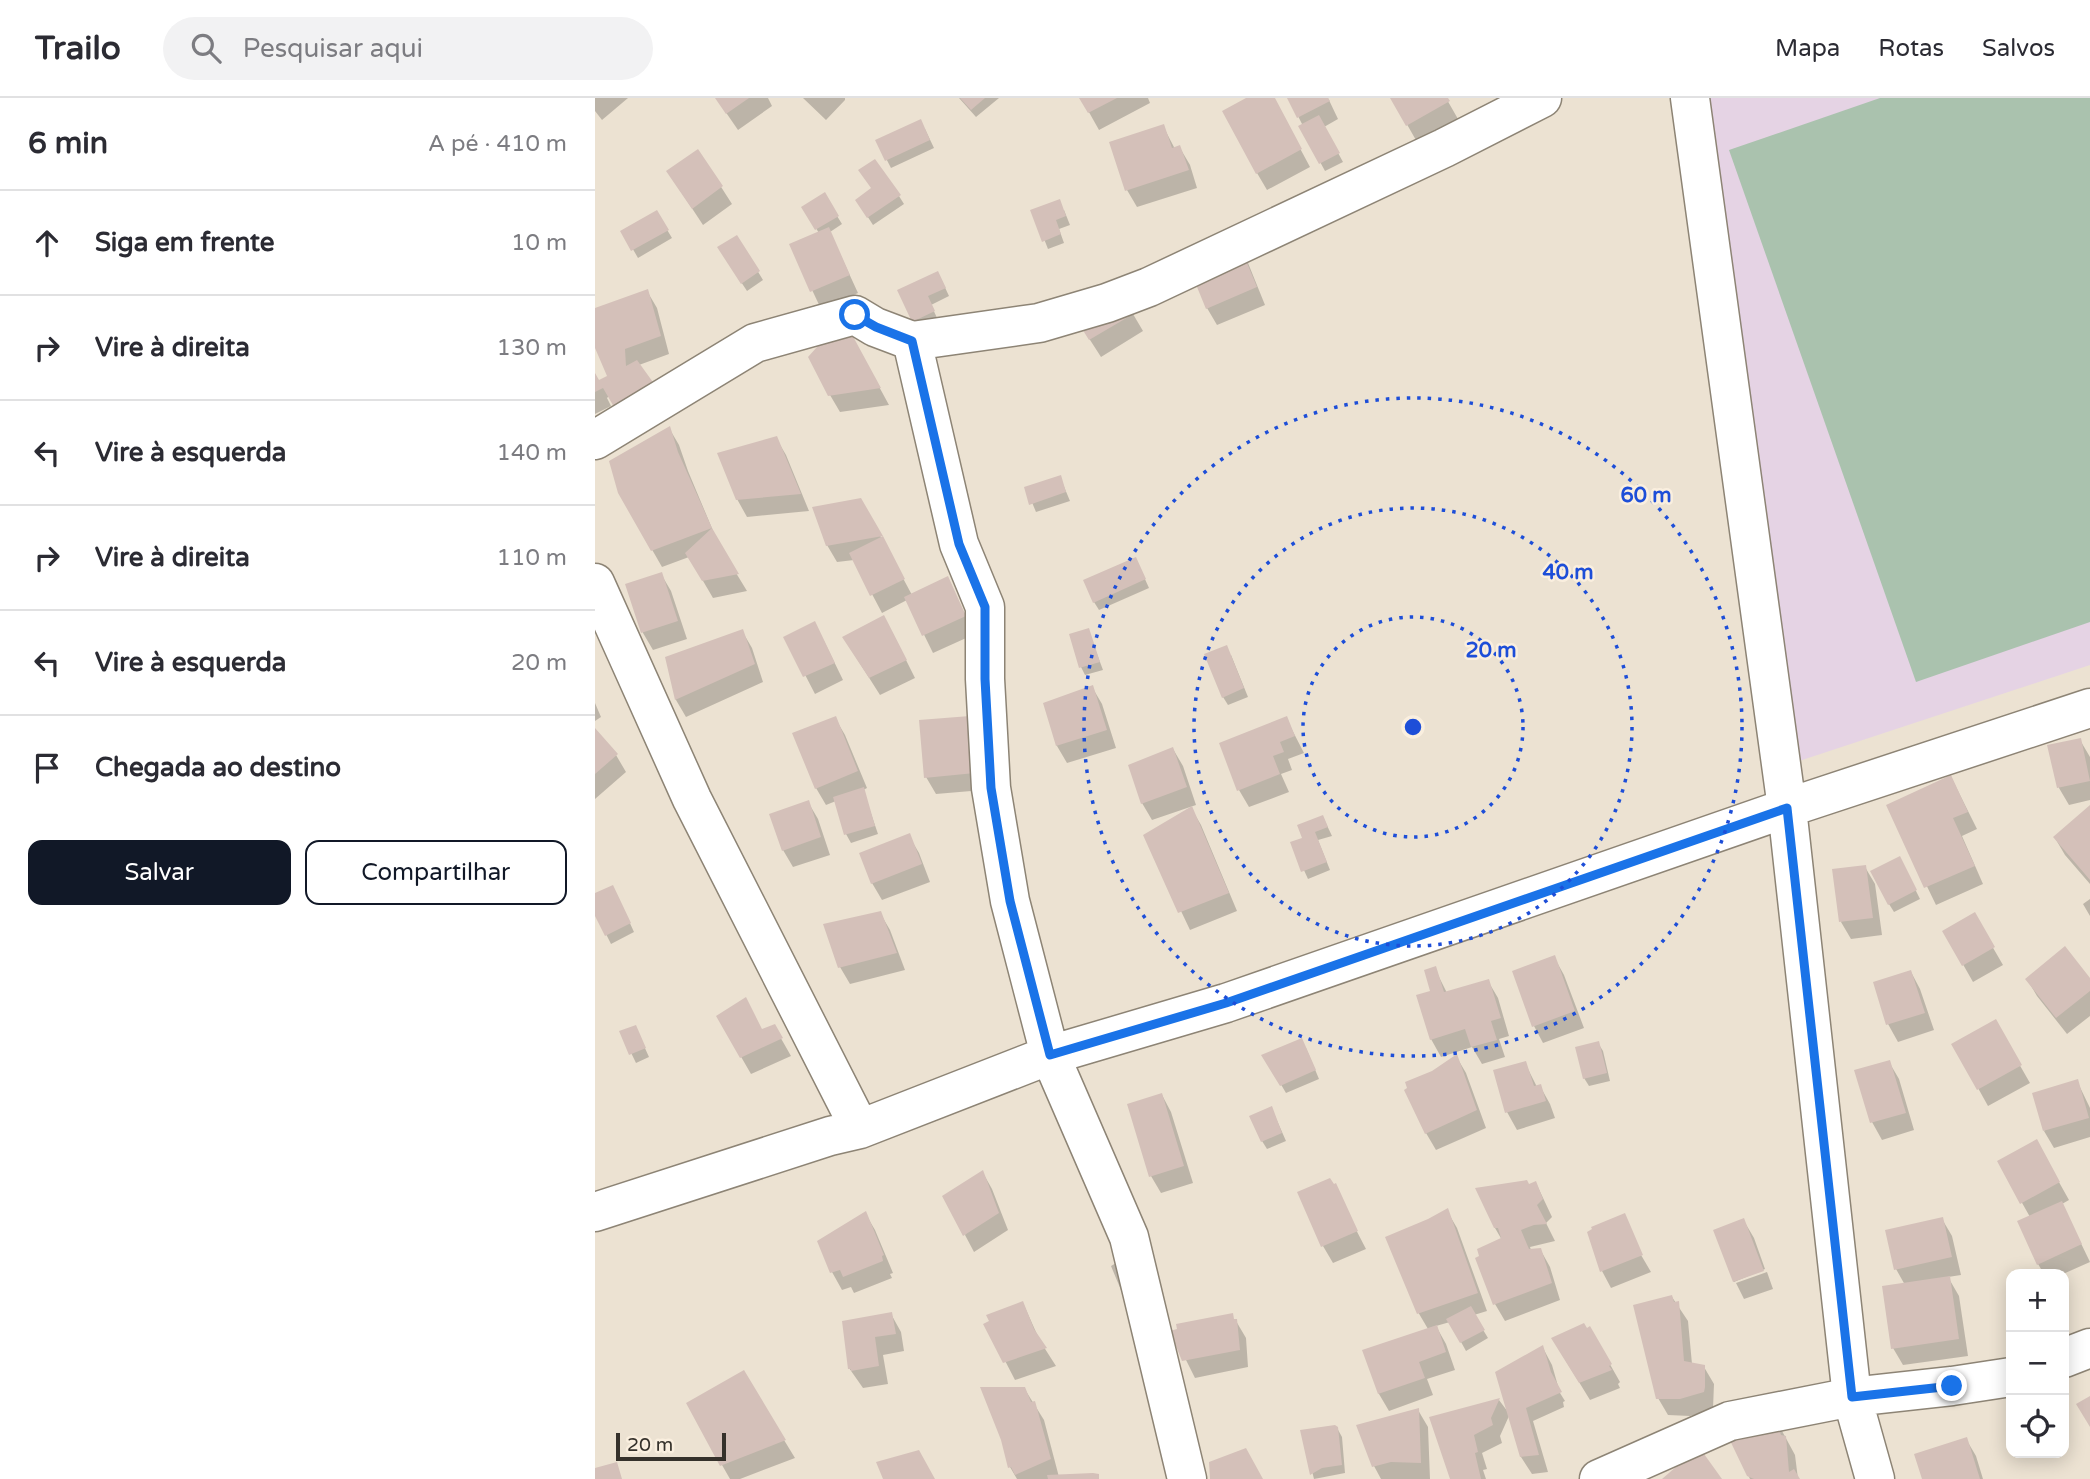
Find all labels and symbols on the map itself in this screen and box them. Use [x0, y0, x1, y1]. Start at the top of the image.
route start [839, 299, 870, 330]
text: 60 m [1620, 483, 1672, 508]
text: 40 m [1542, 560, 1594, 585]
text: 20 m [1465, 638, 1517, 663]
centre of rings [1401, 715, 1425, 739]
route end [1936, 1370, 1967, 1401]
scale bar [616, 1430, 726, 1462]

